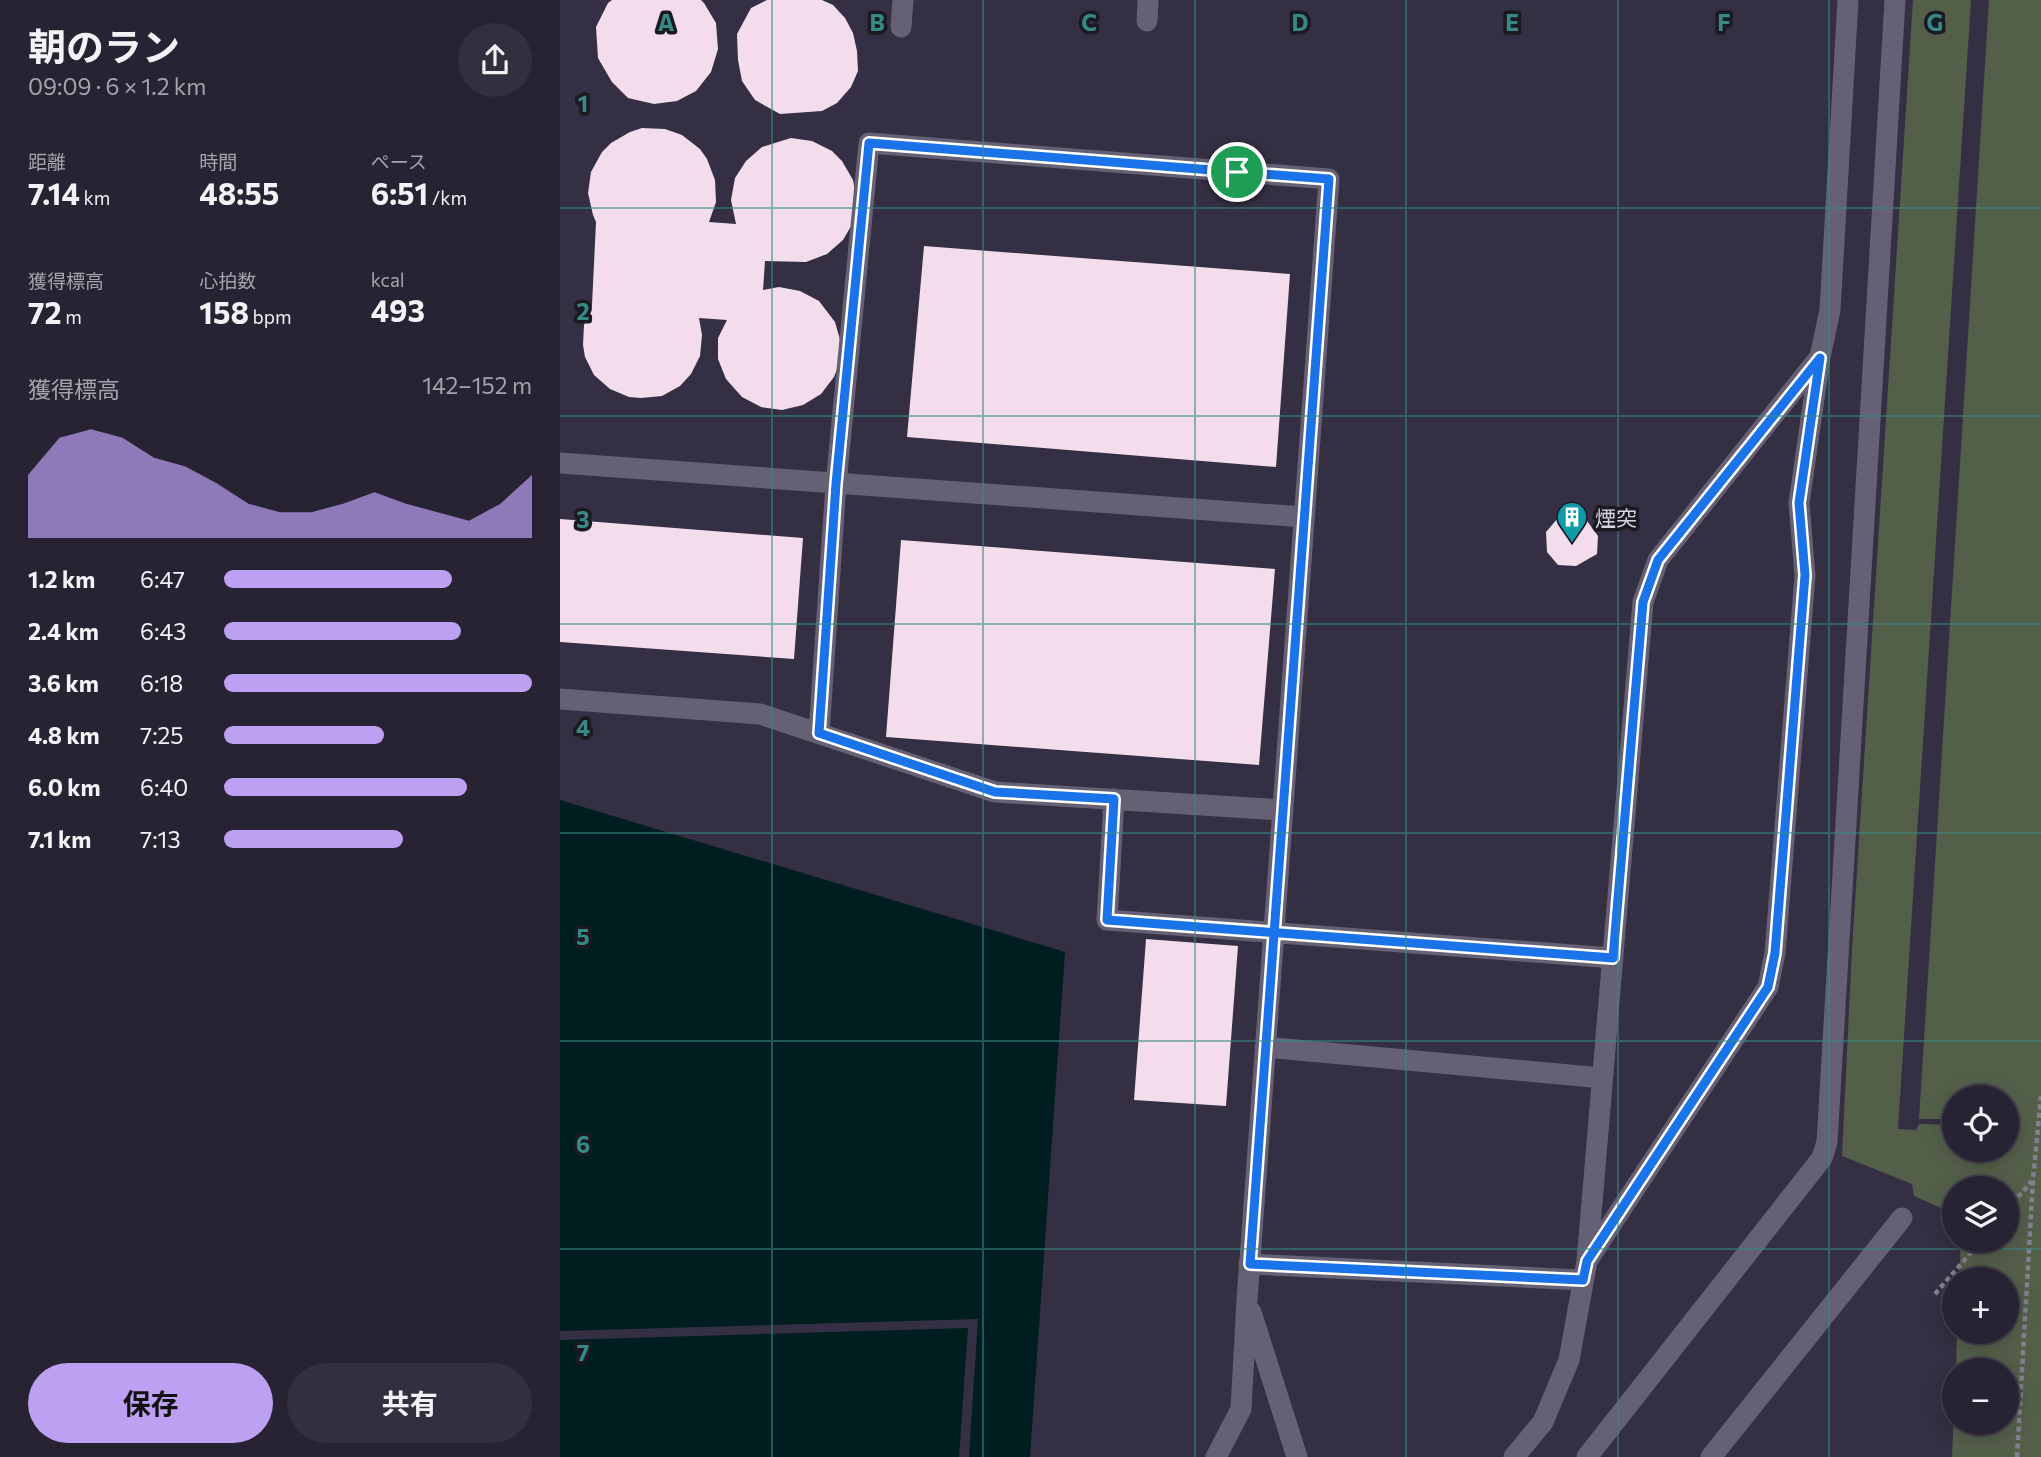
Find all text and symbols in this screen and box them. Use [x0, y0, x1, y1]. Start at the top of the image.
text: A [658, 8, 675, 36]
text: B [869, 8, 885, 36]
text: C [1081, 8, 1097, 36]
text: D [1292, 8, 1309, 36]
text: E [1505, 8, 1519, 36]
text: F [1717, 8, 1731, 36]
text: G [1927, 8, 1943, 36]
text: 朝のラン [28, 22, 180, 69]
button: share [458, 23, 532, 97]
text: 09:09 · 6 × 1.2 km [28, 72, 206, 100]
text: 1 [578, 89, 588, 117]
pin [1207, 142, 1267, 202]
text: 距離 [28, 150, 66, 173]
text: 時間 [199, 150, 237, 173]
text: ペース [371, 150, 427, 173]
icon: arrive [1218, 153, 1256, 191]
text: 7.14 [28, 174, 80, 211]
text: 48:55 [199, 174, 279, 211]
text: 6:51 [371, 174, 428, 211]
text: km [80, 186, 110, 209]
text: /km [428, 186, 467, 209]
text: kcal [371, 268, 405, 291]
text: 獲得標高 [28, 269, 104, 292]
text: 心拍数 [199, 269, 256, 292]
text: 493 [371, 291, 425, 328]
text: 72 [28, 293, 62, 330]
text: 158 [199, 293, 249, 330]
text: 2 [576, 297, 590, 325]
text: m [62, 305, 82, 328]
text: bpm [249, 305, 292, 328]
text: 142–152 m [422, 371, 532, 399]
text: 獲得標高 [28, 375, 120, 403]
building icon: 煙突 [1555, 500, 1589, 544]
text: 3 [576, 505, 590, 533]
place label: 煙突 [1595, 505, 1637, 530]
text: 1.2 km [28, 565, 95, 593]
text: 6:47 [140, 565, 185, 593]
text: 2.4 km [28, 617, 99, 645]
text: 6:43 [140, 617, 186, 645]
text: 3.6 km [28, 669, 99, 697]
text: 6:18 [140, 669, 183, 697]
text: 4 [576, 713, 590, 741]
text: 4.8 km [28, 721, 100, 749]
text: 7:25 [140, 721, 184, 749]
text: 6.0 km [28, 773, 101, 801]
text: 6:40 [140, 773, 188, 801]
text: 7.1 km [28, 825, 91, 853]
text: 7:13 [140, 825, 181, 853]
text: 5 [576, 922, 590, 950]
map controls [1942, 1085, 2019, 1435]
button: locate [1942, 1085, 2019, 1162]
text: 6 [576, 1130, 590, 1158]
button: layers [1942, 1176, 2019, 1253]
button: + [1942, 1267, 2019, 1344]
text: 7 [577, 1338, 589, 1366]
button: − [1942, 1358, 2019, 1435]
button: 保存 [28, 1363, 273, 1443]
button: 共有 [287, 1363, 532, 1443]

